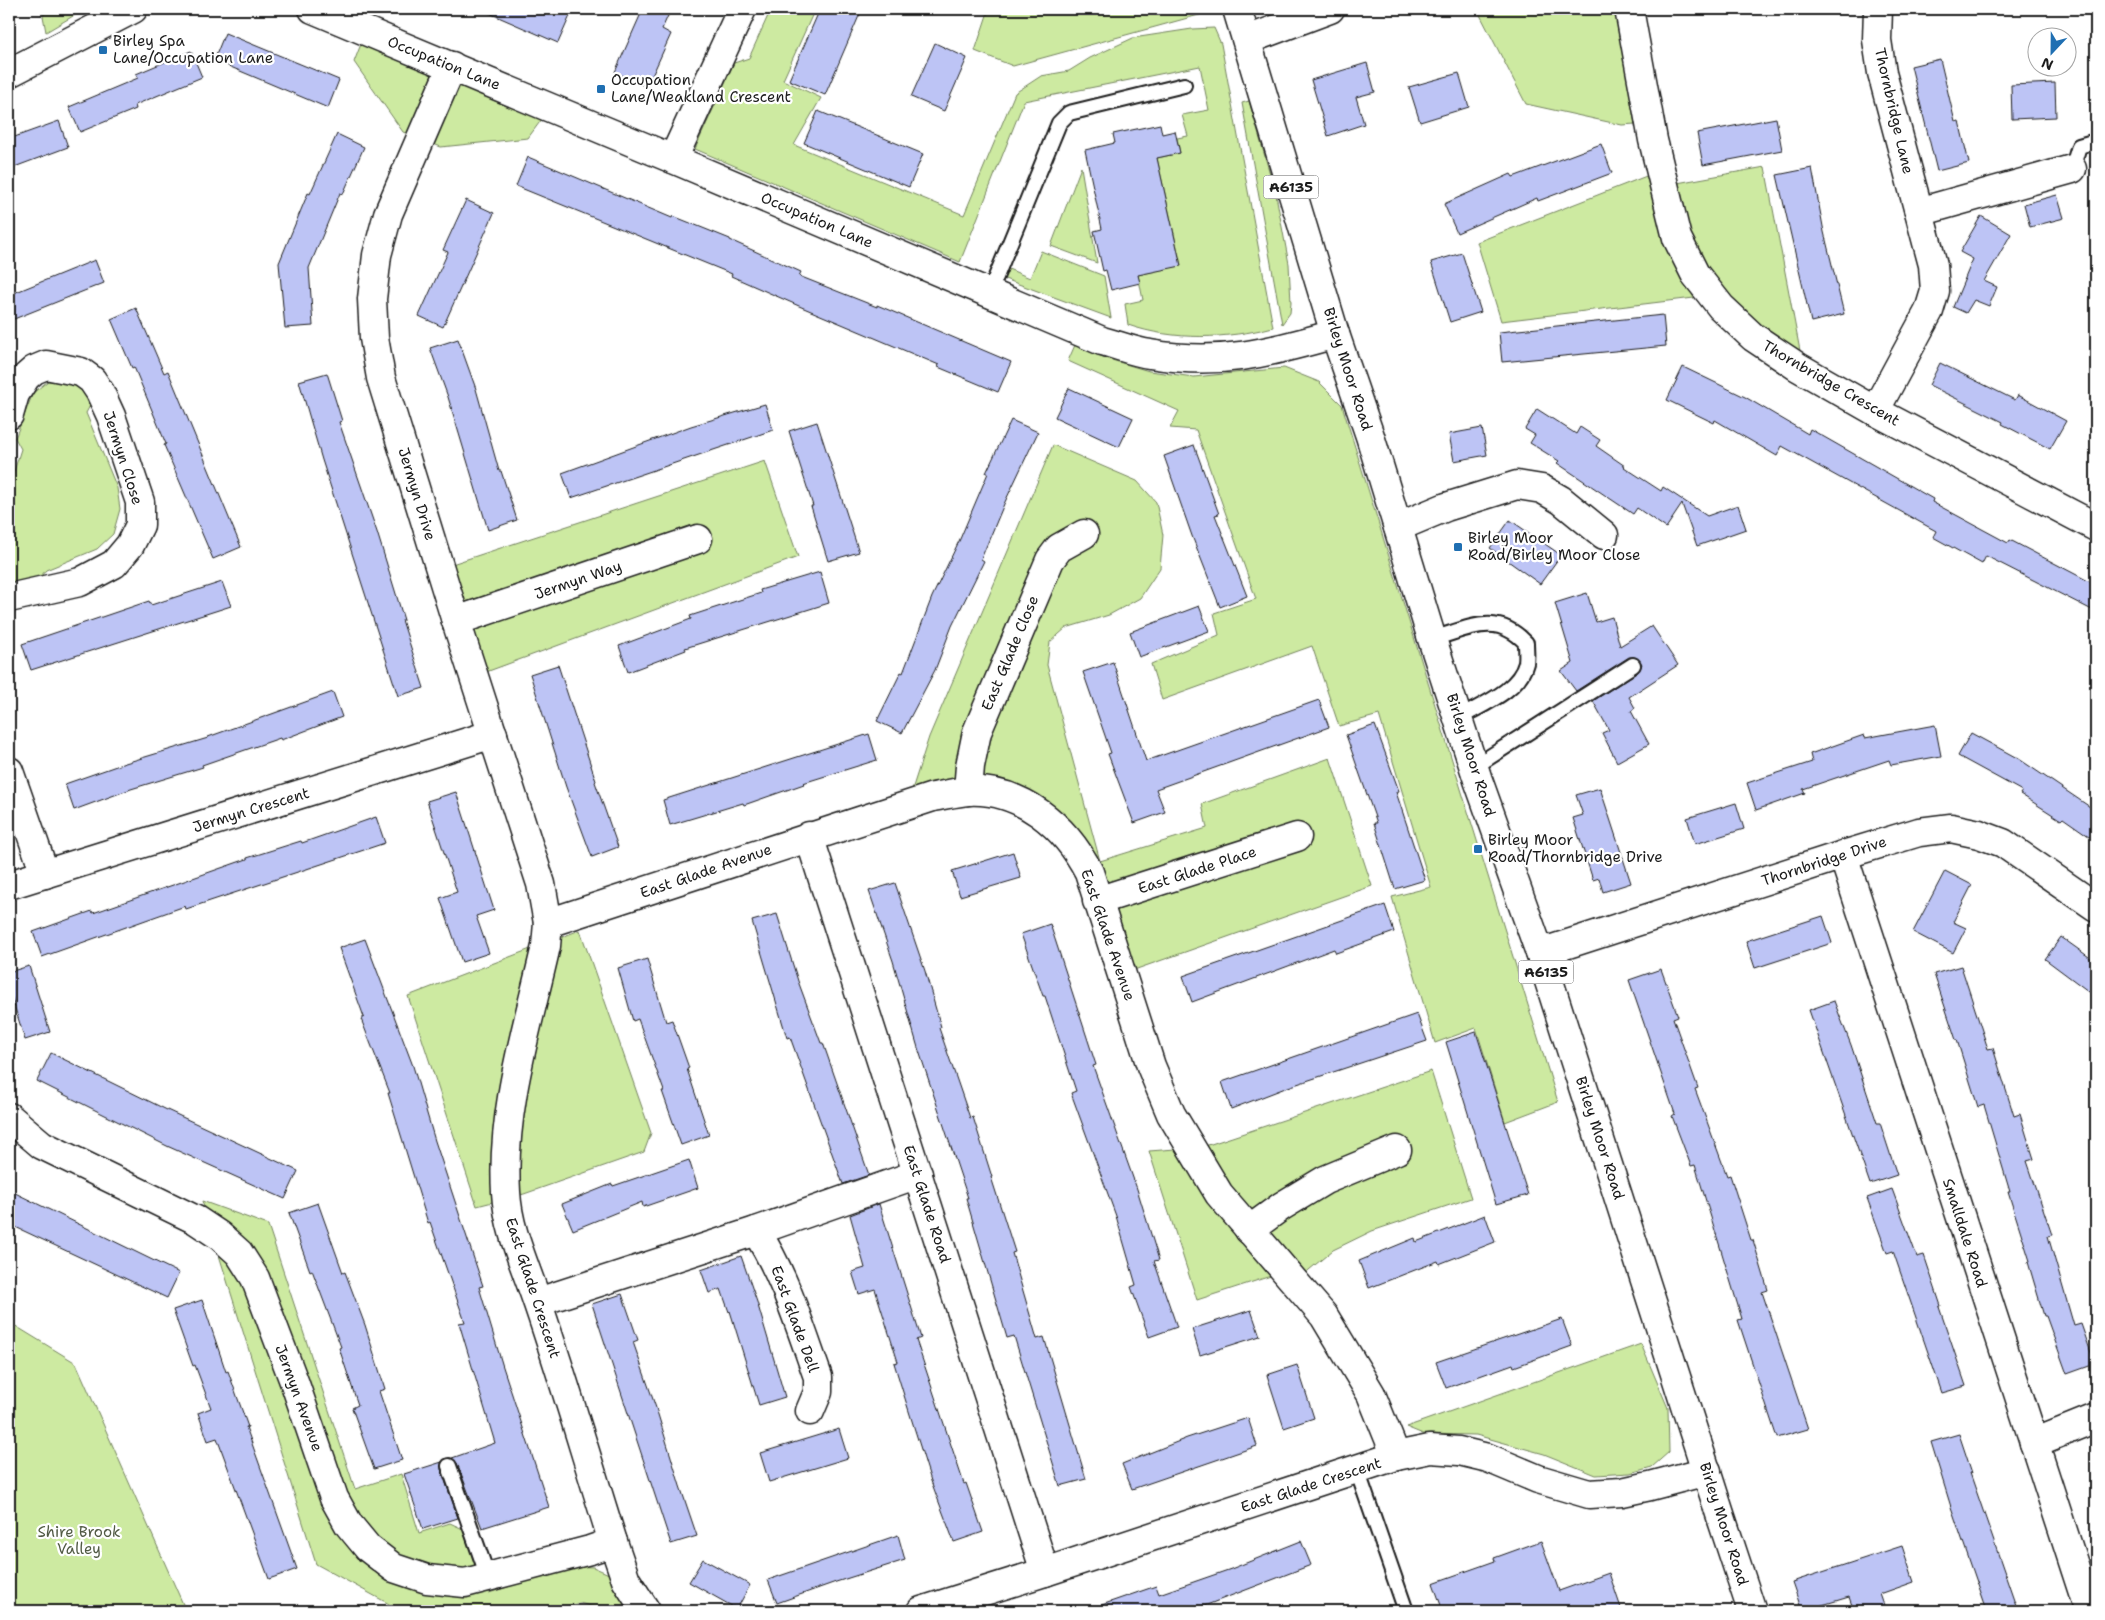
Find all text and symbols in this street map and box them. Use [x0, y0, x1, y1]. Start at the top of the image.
north arrow [2028, 28, 2078, 78]
place label: Birley Spa Lane/Occupation Lane [113, 31, 273, 68]
street label: Occupation Lane [385, 31, 503, 95]
marker: Birley Spa Lane/Occupation Lane [97, 44, 109, 56]
street label: Thornbridge Lane [1870, 46, 1918, 176]
text: N [2039, 54, 2056, 74]
place label: Occupation Lane/Weakland Crescent [611, 70, 791, 107]
marker: Occupation Lane/Weakland Crescent [595, 83, 607, 95]
road number: A6135 [1264, 176, 1318, 198]
street label: Occupation Lane [758, 187, 876, 253]
street label: Birley Moor Road [1319, 305, 1377, 434]
street label: Thornbridge Crescent [1759, 335, 1903, 431]
street label: Jermyn Close [98, 409, 148, 507]
street label: Jermyn Drive [393, 445, 441, 543]
place label: Birley Moor Road/Birley Moor Close [1468, 528, 1641, 565]
marker: Birley Moor Road/Birley Moor Close [1452, 541, 1464, 553]
street label: Jermyn Way [532, 556, 624, 604]
street label: East Glade Close [977, 592, 1043, 714]
street label: Birley Moor Road [1442, 691, 1500, 820]
street label: Jermyn Crescent [190, 783, 312, 837]
place label: Birley Moor Road/Thornbridge Drive [1488, 830, 1663, 867]
street label: Thornbridge Drive [1759, 831, 1889, 891]
street label: East Glade Avenue [637, 839, 775, 903]
street label: East Glade Place [1135, 841, 1259, 899]
marker: Birley Moor Road/Thornbridge Drive [1472, 843, 1484, 855]
street label: East Glade Avenue [1076, 866, 1140, 1004]
road number: A6135 [1518, 960, 1574, 984]
street label: Birley Moor Road [1571, 1074, 1629, 1203]
street label: East Glade Road [899, 1143, 956, 1266]
street label: Smalldale Road [1938, 1176, 1992, 1290]
street label: East Glade Crescent [501, 1215, 565, 1361]
street label: East Glade Dell [766, 1263, 824, 1376]
street label: Jermyn Avenue [270, 1342, 328, 1454]
street label: East Glade Crescent [1238, 1453, 1384, 1517]
street label: Birley Moor Road [1695, 1460, 1753, 1589]
park label: Shire Brook Valley [37, 1522, 121, 1559]

